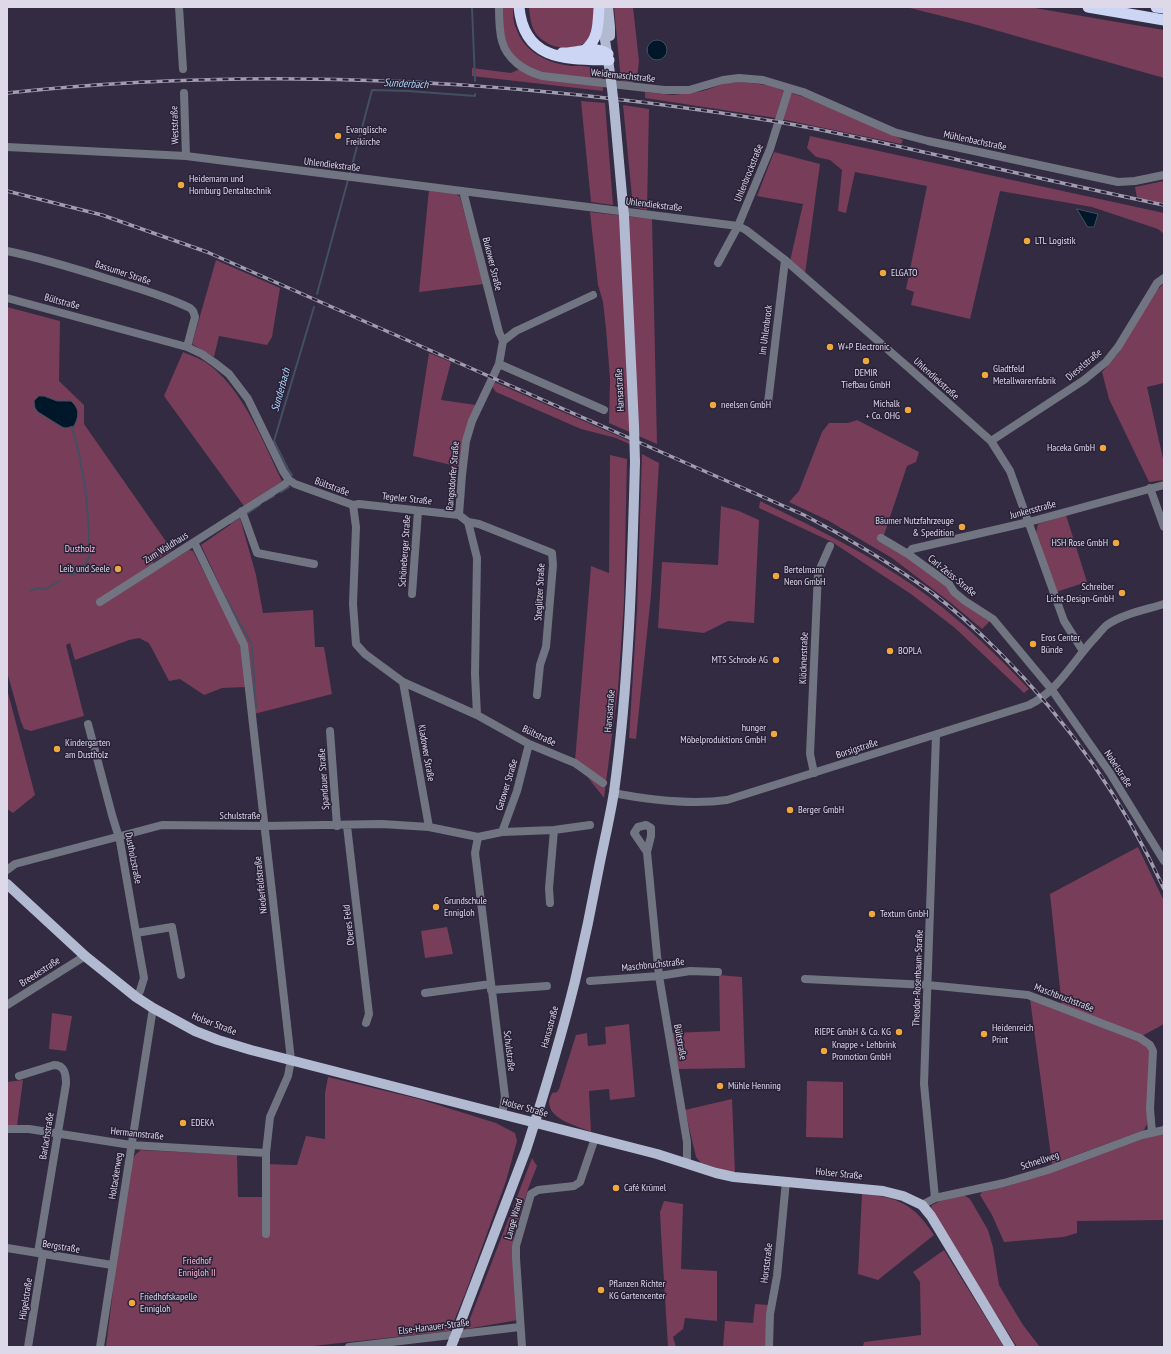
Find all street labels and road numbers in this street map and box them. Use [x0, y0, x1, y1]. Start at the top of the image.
street label: Weidemaschstraße [590, 67, 656, 85]
street label: Weststraße [168, 106, 182, 144]
street label: Mühlenbachstraße [942, 128, 1008, 154]
street label: Uhlenbrockstraße [732, 142, 766, 204]
street label: Uhlendiekstraße [303, 156, 361, 174]
street label: Uhlendiekstraße [625, 196, 683, 214]
street label: Bukower Straße [480, 236, 504, 292]
street label: Bassumer Straße [94, 258, 152, 288]
street label: Bültstraße [43, 292, 81, 312]
street label: Im Uhlenbrock [757, 304, 775, 356]
street label: Dieselstraße [1064, 346, 1104, 384]
street label: Uhlendiekstraße [911, 356, 961, 402]
street label: Hansastraße [613, 368, 627, 412]
street label: Rangstdorfer Straße [444, 441, 462, 511]
street label: Bültstraße [313, 475, 351, 499]
street label: Tegeler Straße [381, 490, 433, 508]
street label: Junkersstraße [1009, 498, 1057, 522]
street label: Schöneberger Straße [396, 514, 414, 588]
street label: Zum Waldhaus [141, 530, 191, 566]
street label: Carl-Zeiss-Straße [925, 553, 979, 599]
street label: Steglitzer Straße [532, 563, 548, 621]
street label: Klöcknerstraße [797, 632, 811, 684]
street label: Hansastraße [602, 689, 618, 733]
street label: Bültstraße [520, 723, 558, 749]
street label: Kladower Straße [415, 724, 437, 782]
street label: Borsigstraße [834, 737, 880, 761]
street label: Spandauer Straße [316, 748, 332, 810]
street label: Nobelstraße [1101, 748, 1135, 790]
street label: Gatower Straße [493, 758, 521, 812]
street label: Schulstraße [220, 810, 260, 822]
street label: Dustholzstraße [122, 831, 144, 885]
street label: Niederfeldstraße [252, 856, 270, 914]
street label: Oberes Feld [341, 904, 357, 946]
street label: Theodor-Rosenbaum-Straße [910, 929, 926, 1027]
street label: Breedestraße [17, 954, 63, 990]
street label: Maschbruchstraße [621, 956, 685, 974]
street label: Maschbruchstraße [1032, 981, 1096, 1015]
street label: Hansastraße [539, 1005, 561, 1049]
street label: Holser Straße [190, 1010, 238, 1038]
street label: Bültstraße [671, 1023, 689, 1061]
street label: Schulstraße [501, 1030, 517, 1072]
street label: Holser Straße [501, 1096, 549, 1120]
street label: Barlachstraße [37, 1112, 57, 1160]
street label: Hermannstraße [110, 1125, 164, 1143]
street label: Schnellweg [1019, 1149, 1061, 1173]
street label: Holtackerweg [106, 1152, 126, 1200]
street label: Holser Straße [815, 1166, 863, 1182]
street label: Lange Wand [502, 1197, 526, 1241]
street label: Bergstraße [41, 1238, 81, 1256]
street label: Horststraße [759, 1242, 775, 1284]
street label: Hügelstraße [17, 1277, 35, 1321]
street label: Else-Hanauer-Straße [398, 1317, 470, 1337]

